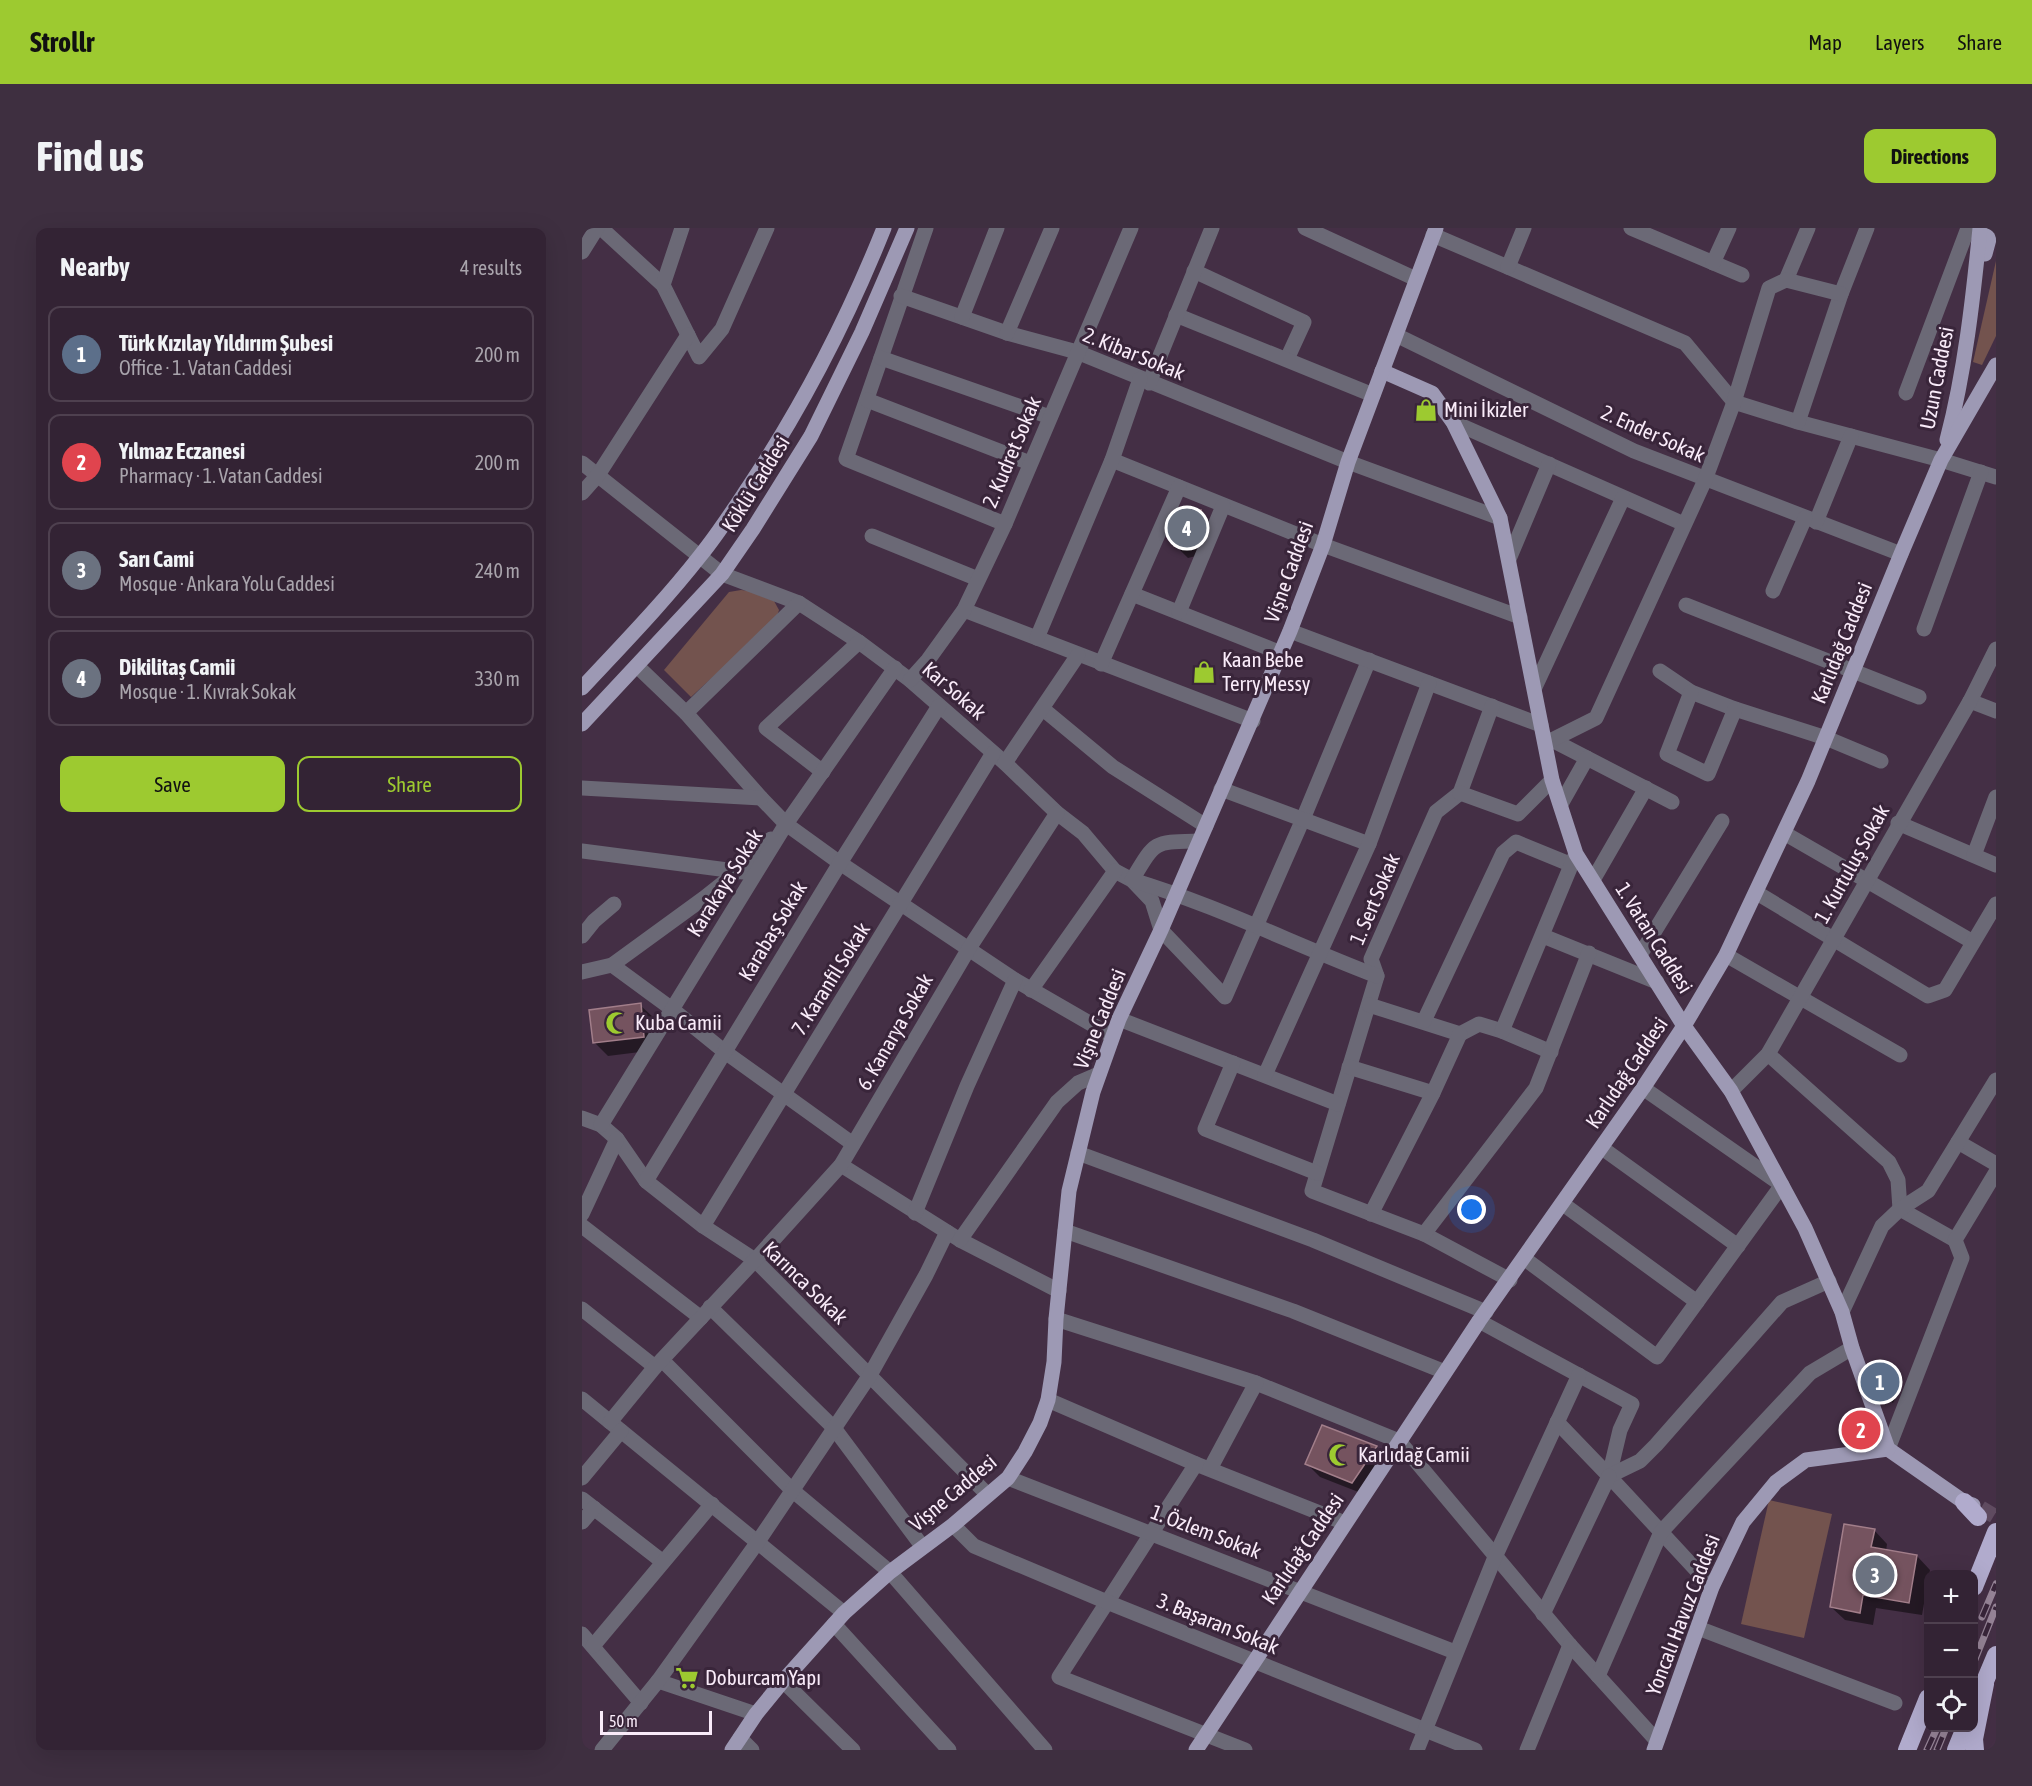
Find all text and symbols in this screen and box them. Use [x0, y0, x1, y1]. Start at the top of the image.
text: Strollr [30, 26, 94, 58]
text: Map [1808, 30, 1842, 54]
text: Layers [1875, 30, 1925, 54]
text: Share [1958, 30, 2002, 54]
button: Directions [1864, 129, 1996, 183]
text: Find us [36, 132, 144, 180]
text: Nearby [60, 252, 130, 282]
text: 4 results [460, 256, 522, 279]
street label: 2. Kibar Sokak [1080, 322, 1189, 384]
street label: Uzun Caddesi [1914, 324, 1958, 431]
text: Türk Kızılay Yıldırım Şubesi [119, 330, 333, 356]
text: 1 [77, 343, 86, 366]
text: 200 m [475, 343, 520, 366]
text: Office · 1. Vatan Caddesi [119, 356, 292, 379]
street label: 2. Kudret Sokak [977, 392, 1045, 511]
shop icon: Mini İkizler [1413, 397, 1439, 423]
place label: Mini İkizler [1444, 397, 1529, 421]
street label: 2. Ender Sokak [1598, 400, 1709, 467]
street label: Köklü Caddesi [716, 431, 794, 536]
text: Yılmaz Eczanesi [119, 438, 245, 464]
text: 2 [77, 451, 86, 474]
text: 200 m [475, 451, 520, 474]
text: Pharmacy · 1. Vatan Caddesi [119, 464, 323, 487]
pin: 4 [1168, 506, 1206, 550]
street label: Vişne Caddesi [1259, 518, 1317, 626]
text: Sarı Cami [119, 546, 194, 572]
text: 3 [77, 559, 86, 582]
text: 240 m [475, 559, 520, 582]
text: Mosque · Ankara Yolu Caddesi [119, 572, 335, 595]
street label: Karlıdağ Caddesi [1806, 578, 1876, 707]
place label: Kaan Bebe Terry Messy [1222, 647, 1311, 695]
text: Dikilitaş Camii [119, 654, 235, 680]
street label: Kar Sokak [918, 656, 991, 724]
shop icon: Kaan Bebe Terry Messy [1191, 659, 1217, 685]
text: 4 [77, 667, 86, 690]
text: 330 m [475, 667, 520, 690]
text: Mosque · 1. Kıvrak Sokak [119, 680, 296, 703]
button: Save [60, 756, 285, 812]
button: Share [297, 756, 522, 812]
street label: 1. Kurtuluş Sokak [1809, 800, 1894, 927]
street label: Karakaya Sokak [682, 824, 767, 941]
street label: 1. Sert Sokak [1344, 849, 1404, 948]
street label: Karabaş Sokak [733, 876, 811, 985]
street label: 1. Vatan Caddesi [1611, 878, 1698, 997]
street label: 7. Karanfil Sokak [786, 918, 874, 1039]
street label: Vişne Caddesi [1068, 965, 1130, 1072]
street label: 6. Kanarya Sokak [851, 969, 937, 1094]
mosque icon: Kuba Camii [604, 1010, 630, 1036]
place label: Kuba Camii [635, 1010, 722, 1034]
street label: Karlıdağ Caddesi [1580, 1012, 1672, 1133]
your location [1457, 1195, 1486, 1224]
street label: Karınca Sokak [758, 1236, 853, 1328]
pin: 1 [1860, 1360, 1900, 1404]
pin: 2 [1842, 1408, 1880, 1452]
mosque icon: Karlıdağ Camii [1327, 1442, 1353, 1468]
place label: Karlıdağ Camii [1358, 1442, 1470, 1466]
street label: Vişne Caddesi [904, 1449, 1001, 1536]
street label: Karlıdağ Caddesi [1256, 1488, 1348, 1609]
street label: 1. Özlem Sokak [1148, 1499, 1265, 1563]
street label: Yoncalı Havuz Caddesi [1640, 1530, 1724, 1699]
pin: 3 [1856, 1552, 1894, 1598]
map controls [1924, 1570, 1978, 1732]
button: + [1924, 1570, 1978, 1624]
street label: 3. Başaran Sokak [1154, 1588, 1283, 1658]
button: − [1924, 1624, 1978, 1678]
supermarket icon: Doburcam Yapı [674, 1665, 700, 1691]
place label: Doburcam Yapı [705, 1665, 821, 1689]
button: locate [1924, 1678, 1978, 1732]
scale bar [600, 1708, 712, 1736]
text: 50 m [609, 1712, 638, 1730]

